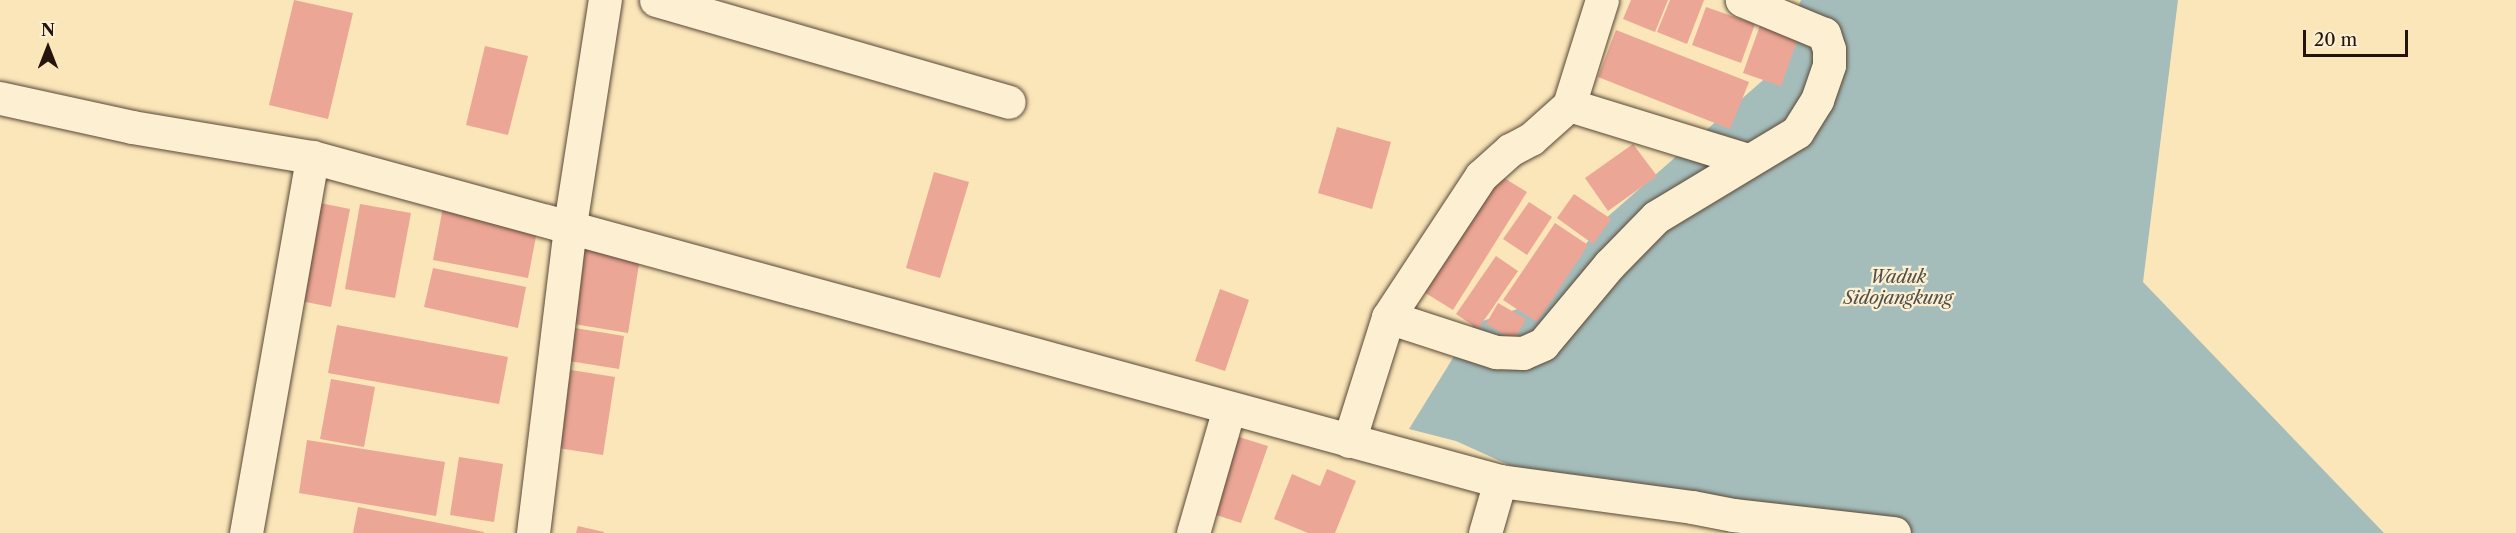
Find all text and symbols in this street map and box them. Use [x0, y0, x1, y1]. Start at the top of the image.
north arrow [18, 18, 78, 78]
scale bar [2306, 18, 2411, 56]
text: N [41, 20, 55, 40]
text: 20 m [2314, 29, 2357, 51]
water label: Waduk Sidojangkung [1843, 267, 1953, 310]

